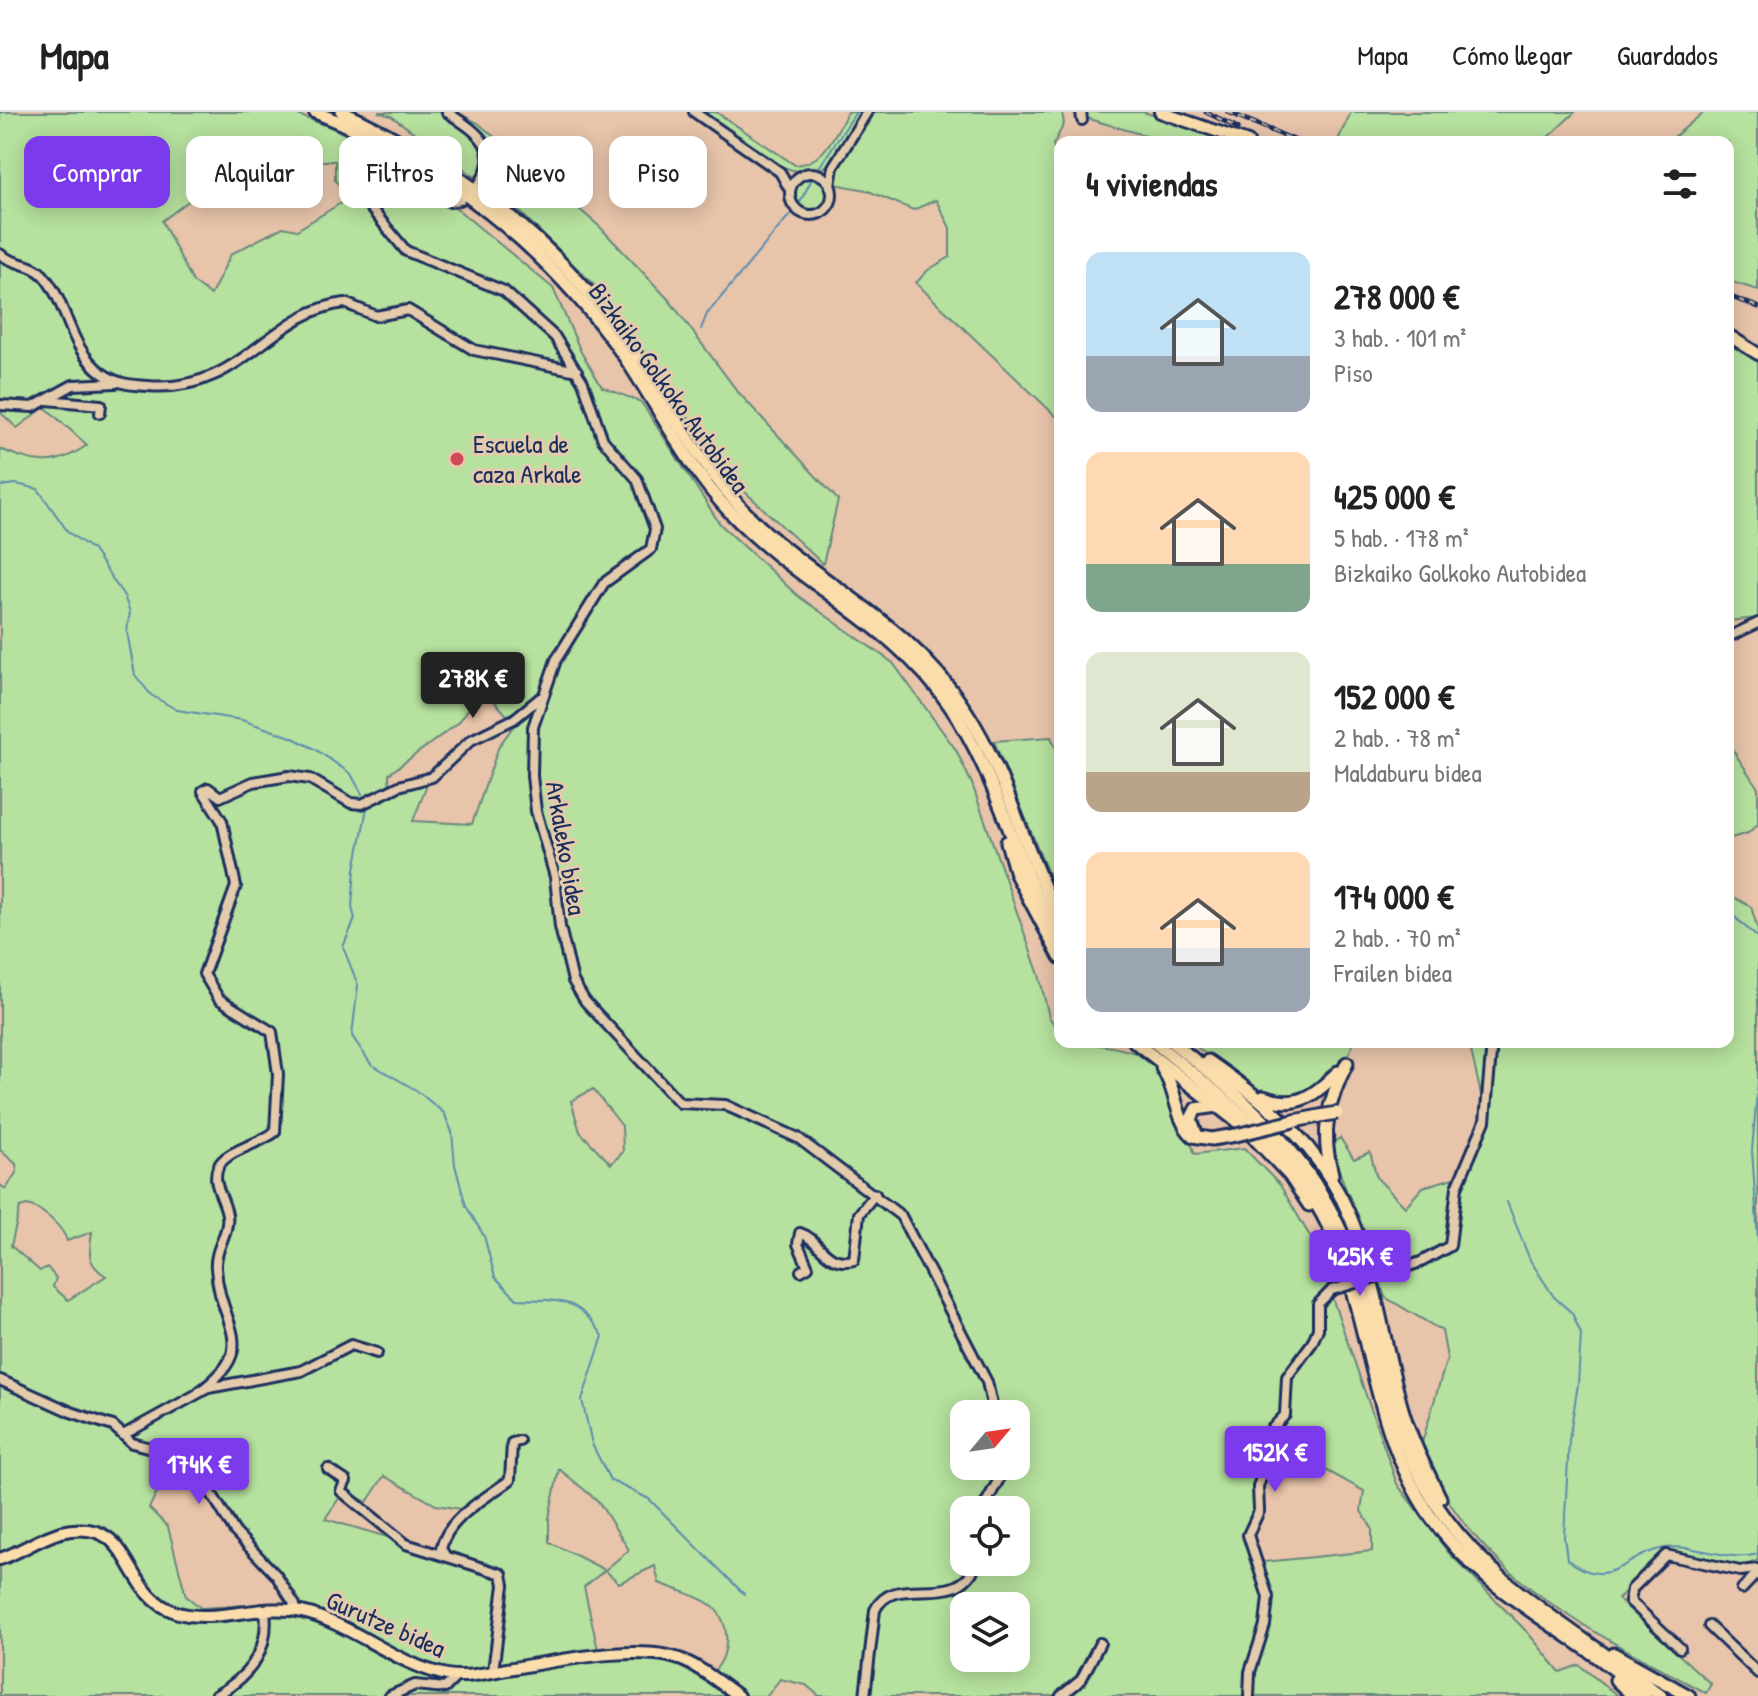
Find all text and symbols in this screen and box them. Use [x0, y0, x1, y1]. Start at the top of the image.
text: Mapa [40, 29, 109, 81]
text: Mapa [1357, 36, 1408, 74]
text: Cómo llegar [1452, 36, 1573, 74]
text: Guardados [1617, 36, 1718, 74]
chip: Comprar [24, 136, 170, 208]
chip: Alquilar [186, 136, 323, 208]
chip: Filtros [339, 136, 462, 208]
chip: Nuevo [478, 136, 593, 208]
chip: Piso [609, 136, 707, 208]
text: 4 viviendas [1086, 161, 1218, 207]
icon: filters [1658, 162, 1702, 206]
text: 278 000 € [1334, 274, 1459, 320]
street label: Bizkaiko Golkoko Autobidea [581, 275, 758, 500]
icon: home [1150, 284, 1246, 380]
text: 3 hab. · 101 m² [1334, 320, 1466, 355]
text: Piso [1334, 355, 1373, 390]
place label: Escuela de caza Arkale [473, 426, 582, 491]
marker: Escuela de caza Arkale [448, 450, 466, 468]
text: 425 000 € [1334, 474, 1455, 520]
icon: home [1150, 484, 1246, 580]
text: 5 hab. · 178 m² [1334, 520, 1469, 555]
text: Bizkaiko Golkoko Autobidea [1334, 555, 1586, 590]
pin: 278K € [408, 652, 538, 720]
text: 278K € [439, 660, 507, 695]
text: 152 000 € [1334, 674, 1454, 720]
icon: home [1150, 684, 1246, 780]
text: 2 hab. · 78 m² [1334, 720, 1460, 755]
text: Maldaburu bidea [1334, 755, 1482, 790]
street label: Arkaleko bidea [538, 778, 595, 918]
text: 174 000 € [1334, 874, 1454, 920]
icon: home [1150, 884, 1246, 980]
text: 2 hab. · 70 m² [1334, 920, 1461, 955]
text: Frailen bidea [1334, 955, 1452, 990]
pin: 425K € [1295, 1230, 1425, 1298]
text: 425K € [1327, 1238, 1393, 1273]
north arrow [950, 1400, 1030, 1480]
map controls [950, 1400, 1030, 1672]
pin: 152K € [1210, 1426, 1340, 1494]
text: 152K € [1243, 1434, 1307, 1469]
pin: 174K € [134, 1438, 264, 1506]
text: 174K € [167, 1446, 231, 1481]
button: locate [950, 1496, 1030, 1576]
street label: Gurutze bidea [321, 1582, 451, 1665]
button: layers [950, 1592, 1030, 1672]

